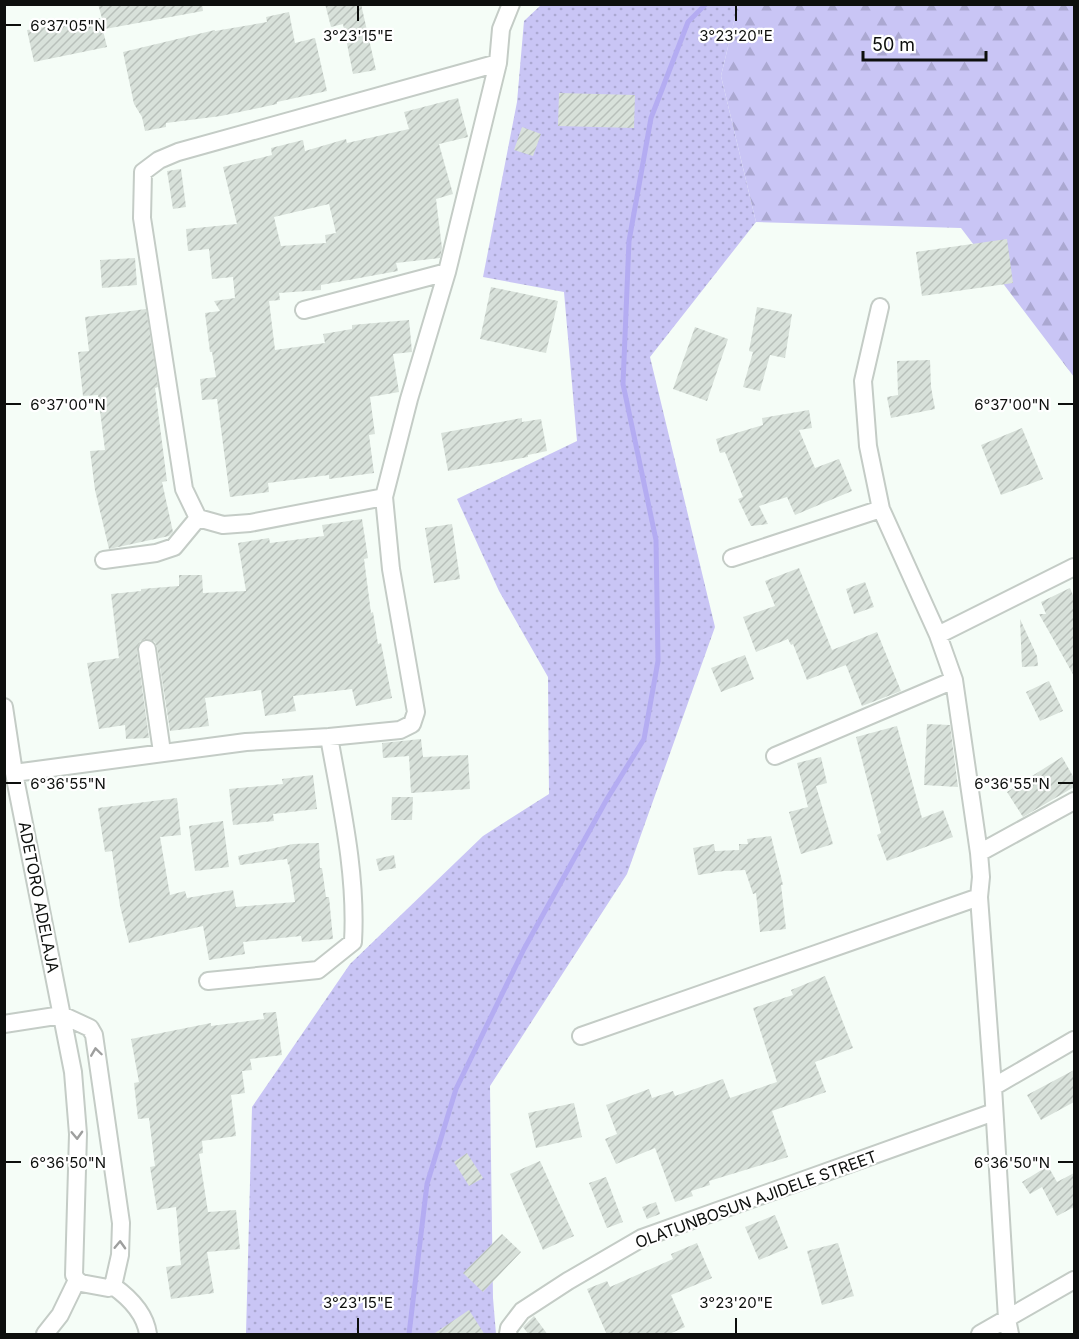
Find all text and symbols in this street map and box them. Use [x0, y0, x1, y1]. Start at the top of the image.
text: 6°37'05"N [30, 16, 106, 35]
scale bar [863, 24, 986, 62]
text: 3°23'15"E [323, 26, 393, 45]
text: 3°23'20"E [699, 26, 773, 45]
text: 50 m [872, 34, 915, 55]
text: 6°37'00"N [30, 395, 106, 414]
text: 6°37'00"N [974, 395, 1050, 414]
text: 6°36'55"N [30, 774, 106, 793]
text: 6°36'55"N [974, 774, 1050, 793]
street label: ADETORO ADELAJA [15, 820, 63, 974]
one-way arrow [91, 1047, 103, 1057]
one-way arrow [71, 1131, 83, 1140]
street label: OLATUNBOSUN AJIDELE STREET [632, 1146, 880, 1252]
text: 6°36'50"N [30, 1153, 106, 1172]
text: 6°36'50"N [974, 1153, 1050, 1172]
one-way arrow [114, 1241, 127, 1250]
text: 3°23'15"E [323, 1293, 393, 1312]
text: 3°23'20"E [699, 1293, 773, 1312]

